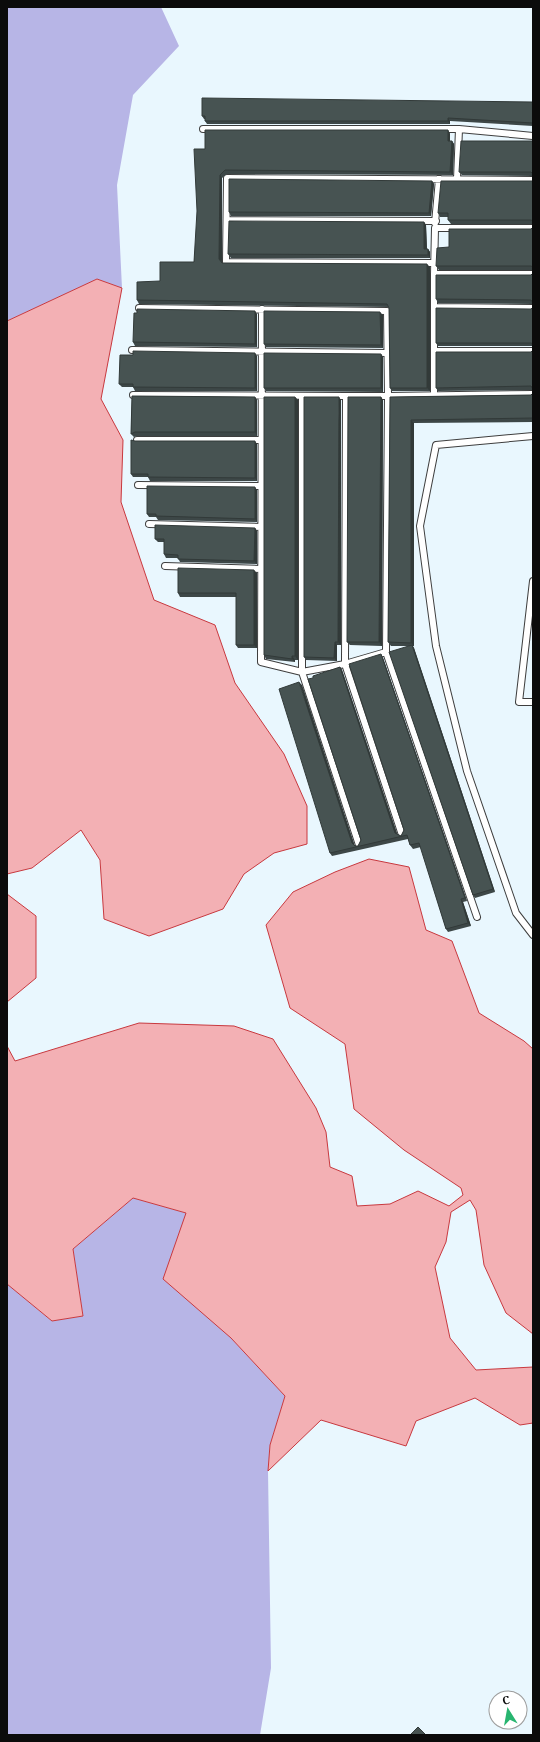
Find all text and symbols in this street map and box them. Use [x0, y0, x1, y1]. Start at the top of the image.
north arrow [488, 1690, 528, 1730]
text: С [501, 1692, 511, 1708]

